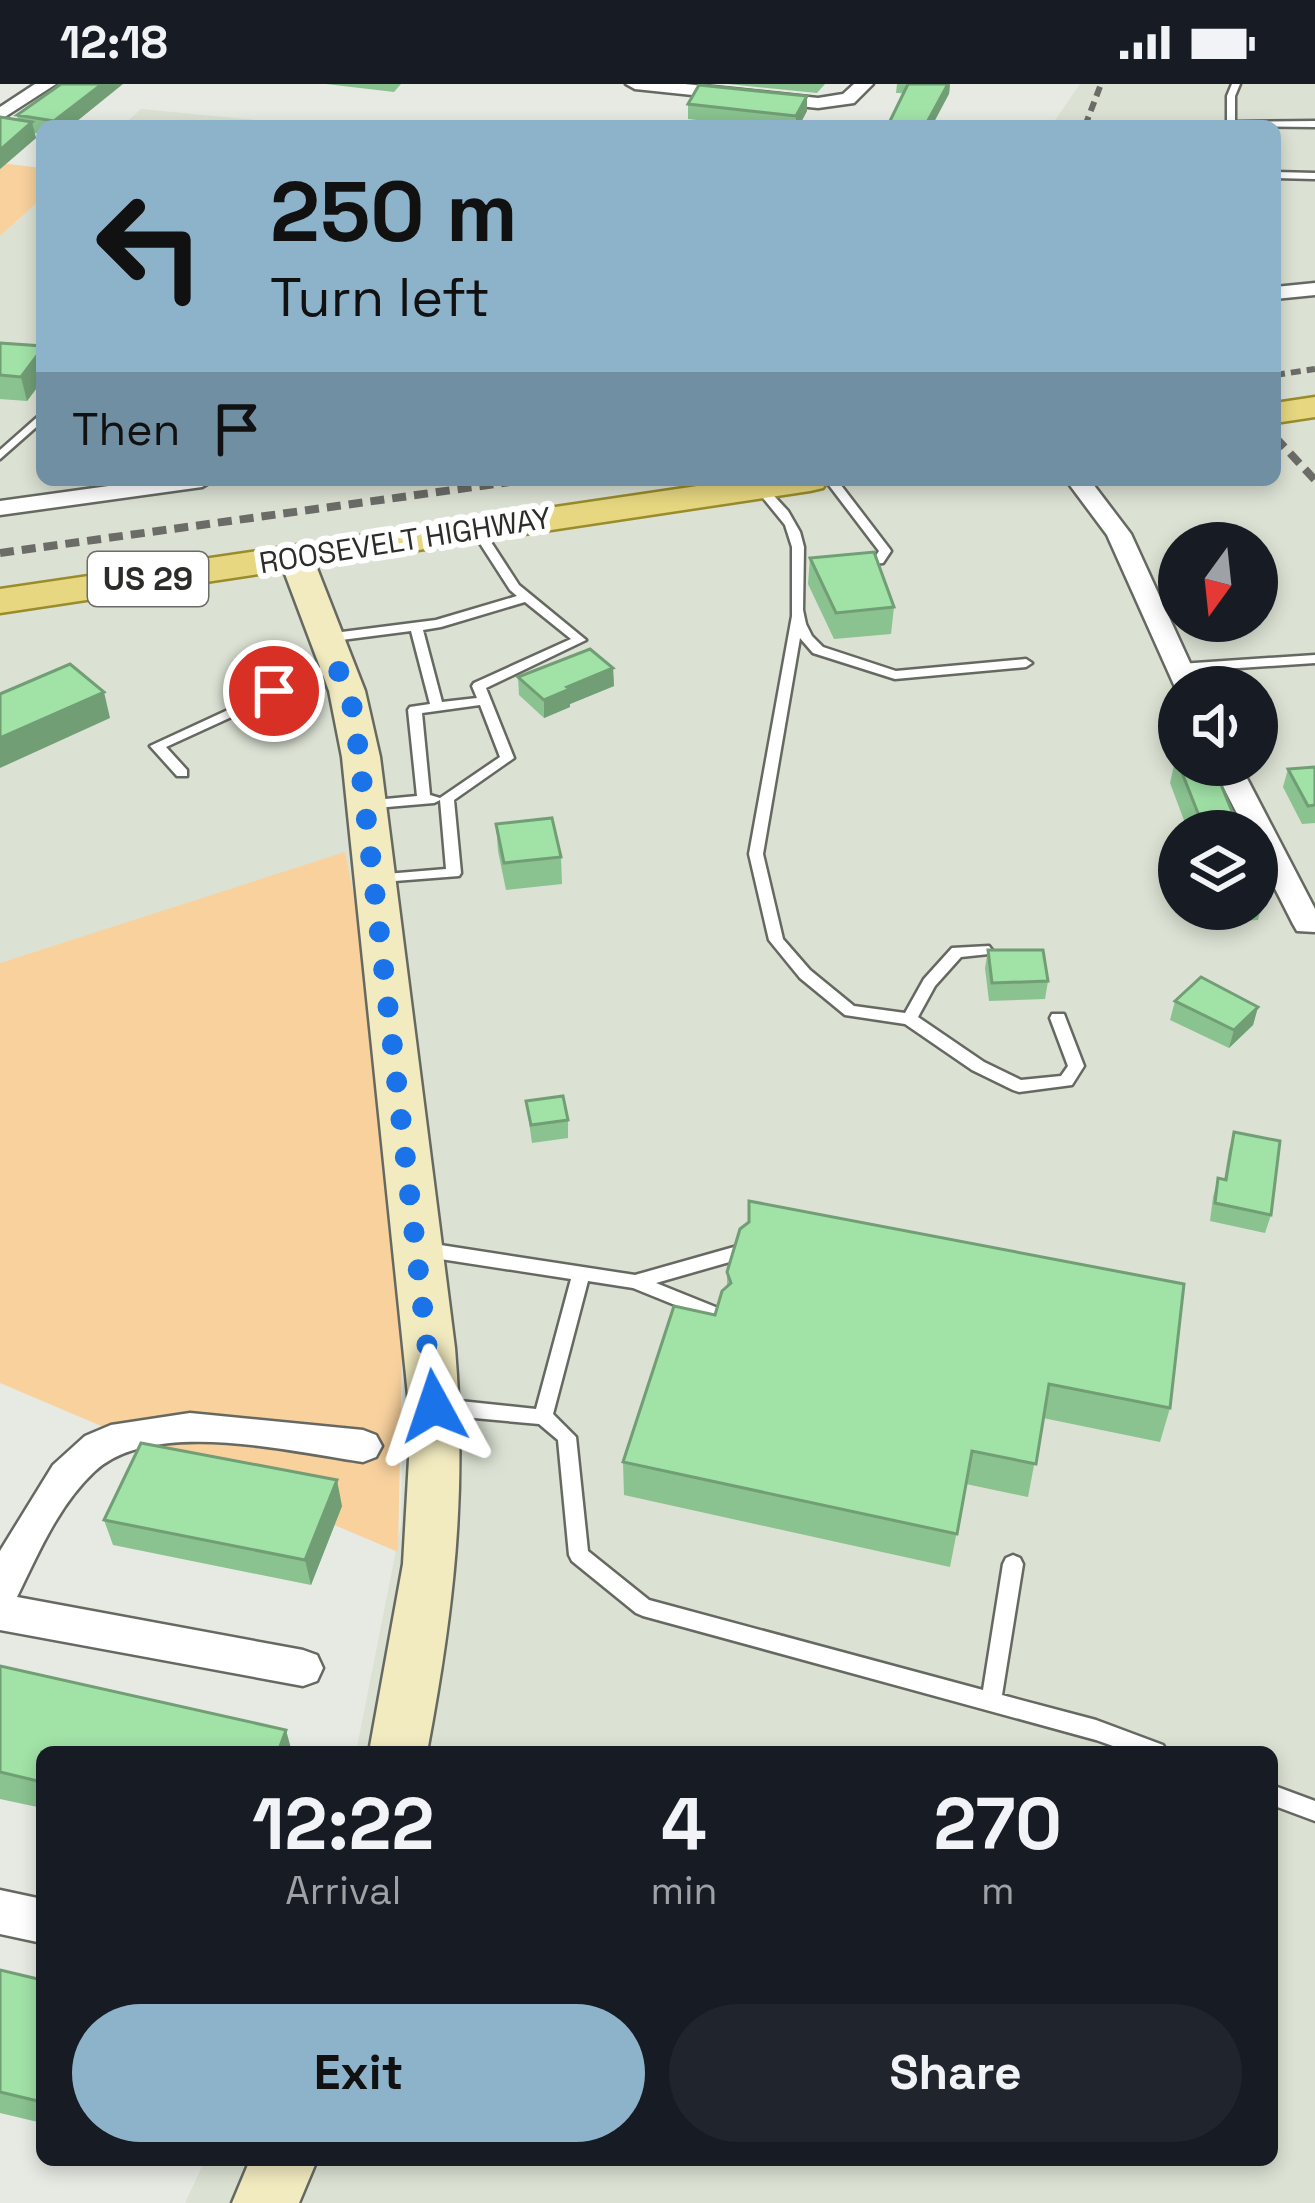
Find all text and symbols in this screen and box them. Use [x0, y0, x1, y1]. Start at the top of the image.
text: 12:18 [60, 14, 168, 71]
text: 250 m [270, 158, 518, 266]
icon: left [72, 168, 228, 324]
text: Turn left [270, 263, 490, 332]
icon: arrive [204, 396, 270, 462]
text: Then [72, 401, 180, 458]
street label: ROOSEVELT HIGHWAY [256, 498, 554, 582]
north arrow [1158, 522, 1278, 642]
map controls [1158, 522, 1278, 930]
road number: US 29 [88, 552, 208, 606]
pin [223, 640, 325, 742]
icon: arrive [241, 658, 307, 724]
button: sound [1158, 666, 1278, 786]
button: layers [1158, 810, 1278, 930]
position arrow [371, 1343, 497, 1469]
text: 12:22 [252, 1778, 434, 1870]
text: 4 [661, 1778, 707, 1870]
text: 270 [934, 1778, 1062, 1870]
text: Arrival [285, 1866, 401, 1915]
text: min [650, 1866, 717, 1915]
text: m [981, 1866, 1014, 1915]
button: Exit [72, 2004, 645, 2142]
button: Share [669, 2004, 1242, 2142]

